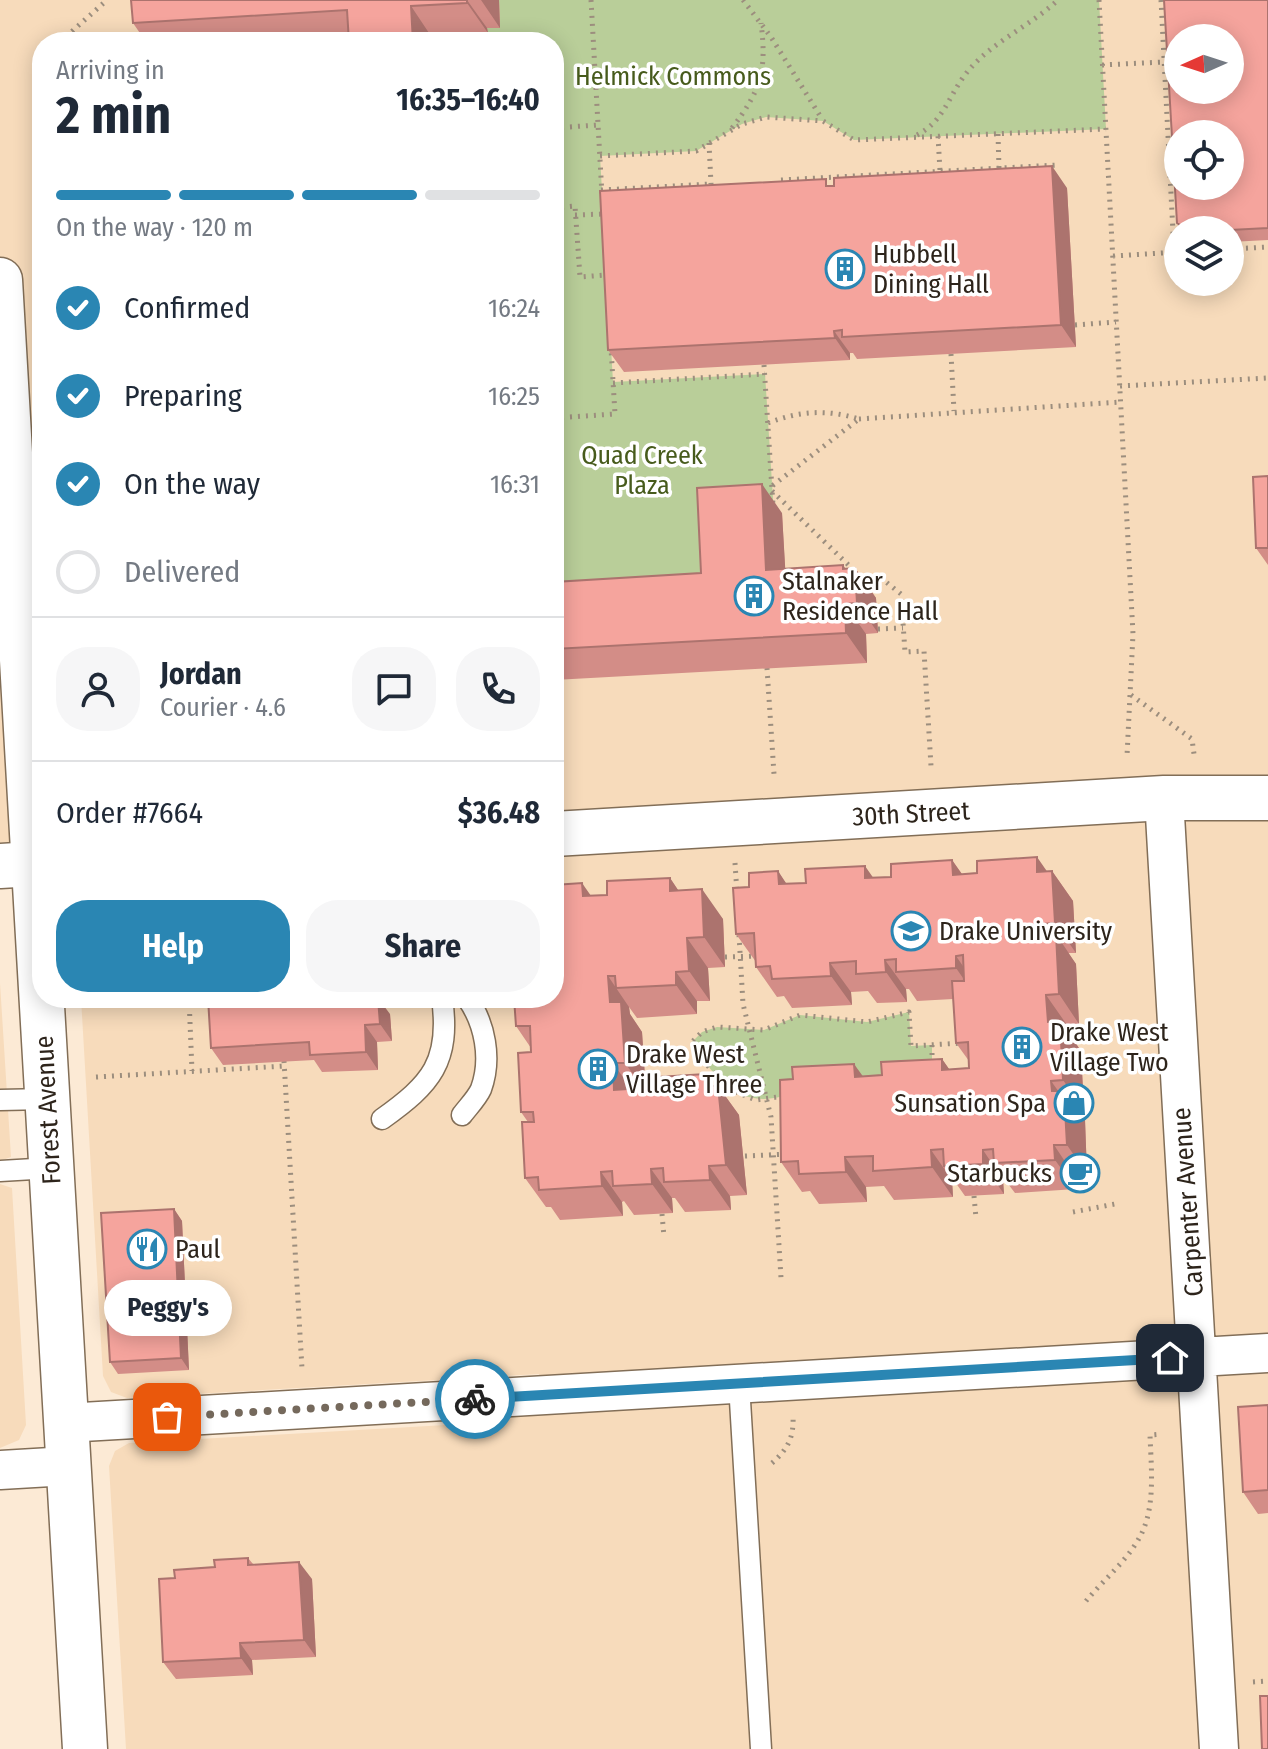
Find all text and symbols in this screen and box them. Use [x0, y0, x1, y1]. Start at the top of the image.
north arrow [1164, 24, 1244, 104]
map controls [1164, 24, 1244, 296]
text: Arriving in [56, 55, 165, 86]
park label: Helmick Commons [575, 61, 771, 92]
text: 16:35–16:40 [396, 82, 540, 118]
text: 2 min [56, 84, 171, 147]
button: locate [1164, 120, 1244, 200]
text: On the way · 120 m [56, 212, 253, 243]
button: layers [1164, 216, 1244, 296]
place label: Hubbell Dining Hall [873, 239, 989, 300]
building icon: Hubbell Dining Hall [824, 248, 866, 290]
icon: check [56, 286, 100, 330]
text: Confirmed [124, 290, 250, 326]
text: 16:24 [488, 293, 540, 324]
icon: check [56, 374, 100, 418]
text: Preparing [124, 378, 242, 414]
text: 16:25 [488, 381, 540, 412]
park label: Quad Creek Plaza [581, 440, 704, 501]
icon: check [56, 462, 100, 506]
text: On the way [124, 466, 260, 502]
text: 16:31 [490, 469, 540, 500]
text: Delivered [124, 554, 240, 590]
place label: Stalnaker Residence Hall [782, 566, 938, 627]
building icon: Stalnaker Residence Hall [733, 575, 775, 617]
button: person [56, 647, 140, 731]
button: chat [352, 647, 436, 731]
button: phone [456, 647, 540, 731]
text: Jordan [160, 656, 242, 692]
text: Courier · 4.6 [160, 692, 286, 723]
text: Order #7664 [56, 795, 203, 831]
text: $36.48 [458, 795, 540, 831]
street label: 30th Street [852, 795, 971, 833]
button: Help [56, 900, 290, 992]
button: Share [306, 900, 540, 992]
school or university icon: Drake University [890, 910, 932, 952]
place label: Drake University [939, 916, 1113, 947]
place label: Drake West Village Two [1050, 1017, 1169, 1078]
building icon: Drake West Village Two [1001, 1026, 1043, 1068]
street label: Forest Avenue [29, 1035, 67, 1185]
place label: Drake West Village Three [626, 1039, 762, 1100]
building icon: Drake West Village Three [577, 1048, 619, 1090]
shop icon: Sunsation Spa [1053, 1082, 1095, 1124]
place label: Sunsation Spa [894, 1088, 1046, 1119]
street label: Carpenter Avenue [1166, 1106, 1210, 1298]
cafe icon: Starbucks [1059, 1152, 1101, 1194]
place label: Starbucks [947, 1158, 1052, 1189]
restaurant icon: Paul [126, 1228, 168, 1270]
place label: Paul [175, 1234, 221, 1265]
callout: Peggy's [103, 1281, 231, 1337]
text: Peggy's [127, 1292, 209, 1323]
pin [1136, 1324, 1204, 1392]
icon: home [1148, 1336, 1192, 1380]
courier [435, 1359, 515, 1439]
icon: bike [453, 1377, 497, 1421]
pin [133, 1383, 201, 1451]
icon: bag [145, 1395, 189, 1439]

